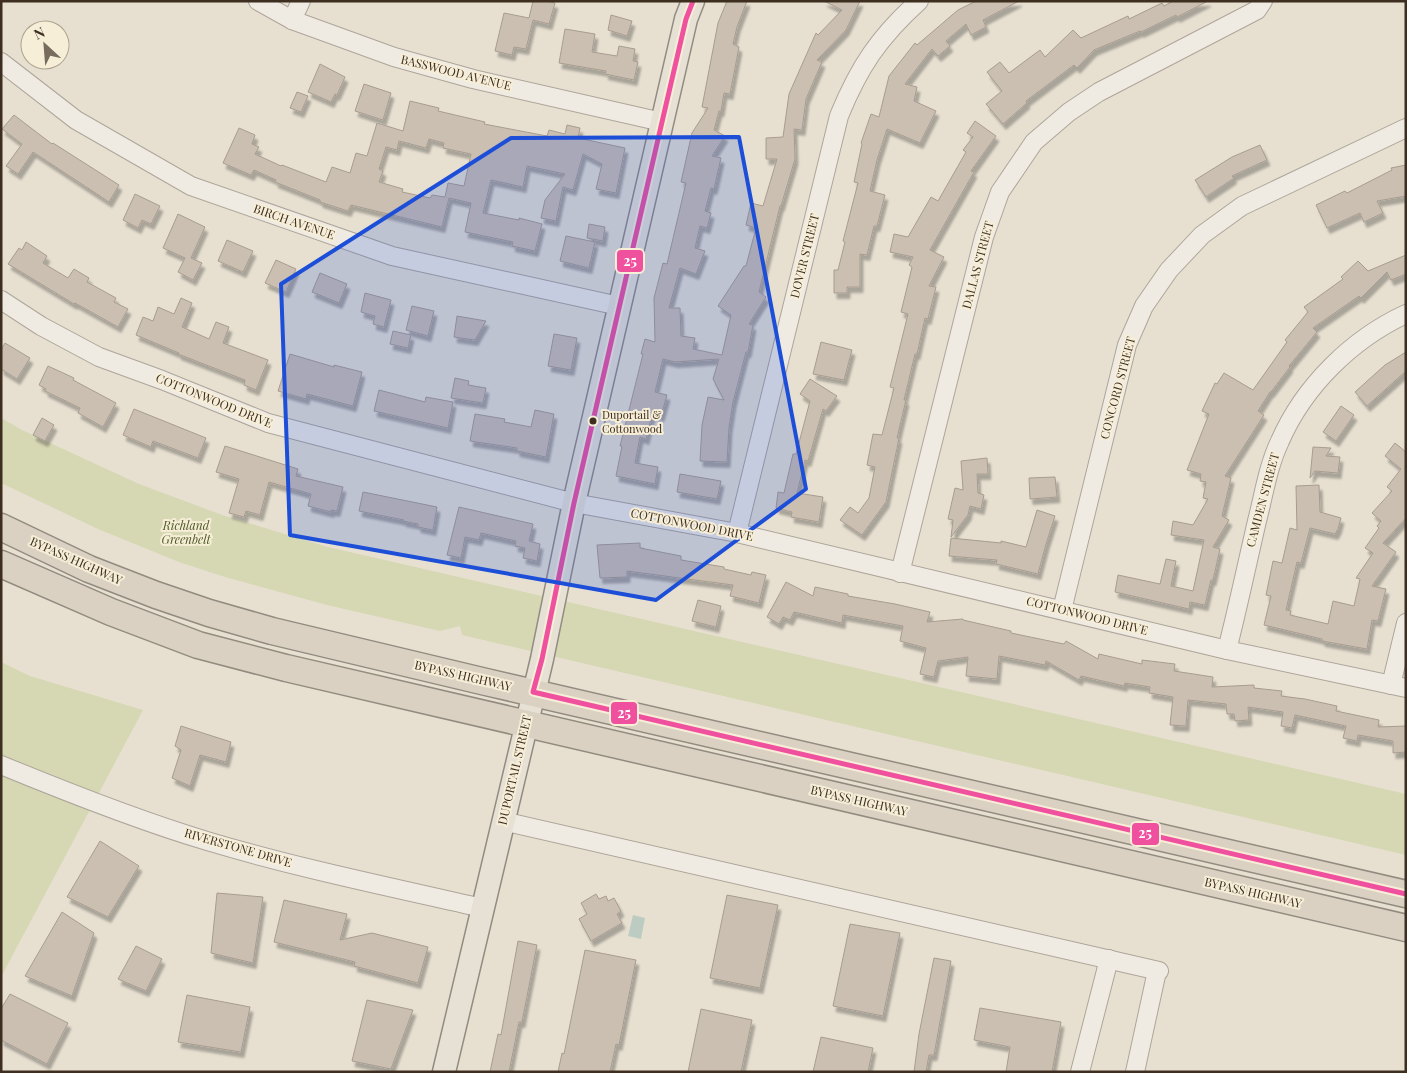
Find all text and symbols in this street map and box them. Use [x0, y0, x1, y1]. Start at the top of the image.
north arrow [20, 20, 70, 70]
text: N [30, 22, 48, 44]
street label: BASSWOOD AVENUE [399, 51, 513, 94]
street label: BIRCH AVENUE [252, 200, 337, 242]
street label: DOVER STREET [786, 211, 822, 300]
street label: DALLAS STREET [958, 218, 997, 311]
line badge: 25 [616, 249, 644, 273]
text: 25 [623, 251, 637, 270]
street label: CONCORD STREET [1096, 334, 1139, 441]
street label: COTTONWOOD DRIVE [154, 369, 275, 431]
place label: Duportail & Cottonwood [602, 407, 663, 436]
marker: Duportail & Cottonwood [588, 416, 598, 426]
street label: CAMDEN STREET [1242, 450, 1282, 549]
street label: COTTONWOOD DRIVE [629, 504, 755, 544]
park label: Richland Greenbelt [161, 517, 212, 547]
street label: BYPASS HIGHWAY [28, 533, 126, 588]
street label: COTTONWOOD DRIVE [1025, 592, 1150, 638]
street label: BYPASS HIGHWAY [413, 656, 514, 694]
line badge: 25 [610, 701, 638, 725]
text: 25 [617, 703, 631, 722]
street label: DUPORTAIL STREET [494, 713, 535, 826]
street label: BYPASS HIGHWAY [809, 781, 910, 819]
line badge: 25 [1131, 822, 1160, 846]
text: 25 [1138, 823, 1152, 842]
street label: RIVERSTONE DRIVE [183, 824, 294, 870]
street label: BYPASS HIGHWAY [1203, 873, 1304, 911]

